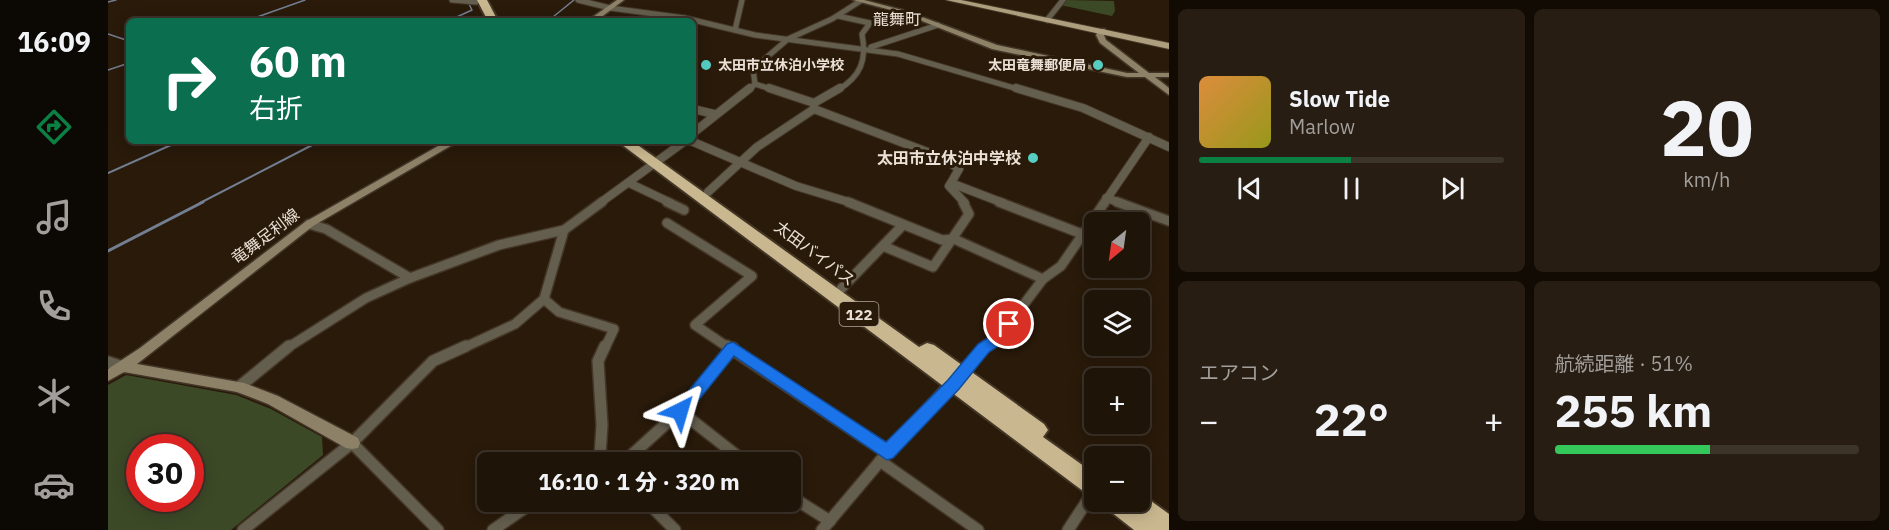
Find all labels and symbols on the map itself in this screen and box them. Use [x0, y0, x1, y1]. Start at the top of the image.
district label: 龍舞町 [873, 9, 921, 29]
place label: 太田市立休泊小学校 [718, 56, 844, 74]
place label: 太田竜舞郵便局 [988, 56, 1086, 74]
marker: 太田市立休泊小学校 [699, 58, 713, 72]
marker: 太田竜舞郵便局 [1091, 58, 1105, 72]
place label: 太田市立休泊中学校 [877, 148, 1021, 168]
marker: 太田市立休泊中学校 [1026, 151, 1040, 165]
street label: 竜舞足利線 [227, 204, 303, 268]
north arrow [1084, 212, 1150, 278]
street label: 太田バイパス [771, 216, 859, 290]
pin [983, 298, 1034, 349]
road number: 122 [840, 302, 879, 326]
position arrow [648, 379, 712, 443]
speed limit sign: 30 [126, 434, 204, 512]

